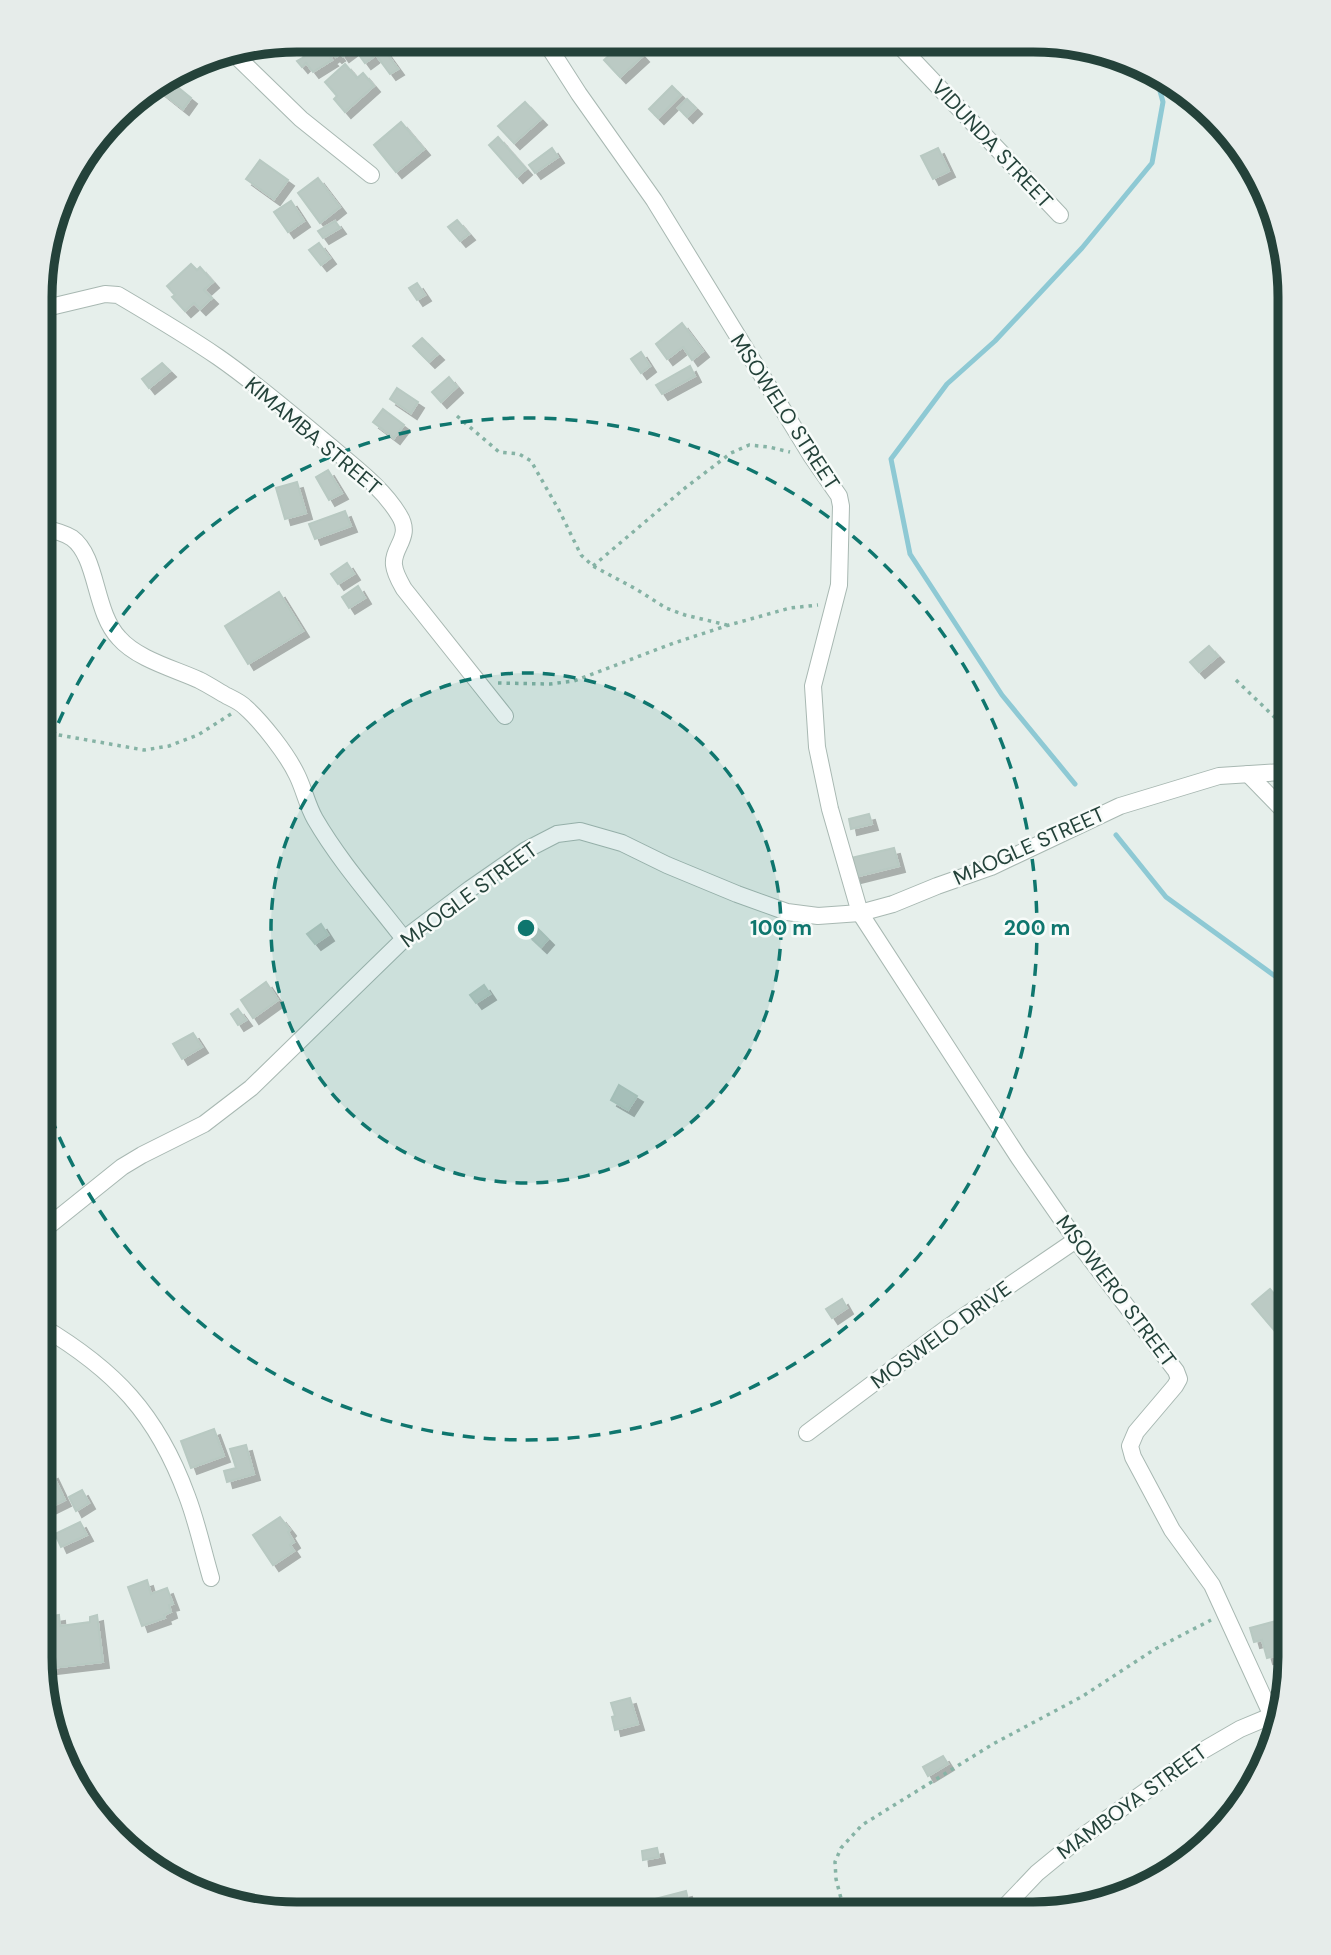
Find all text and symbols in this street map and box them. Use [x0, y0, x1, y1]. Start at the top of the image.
street label: VIDUNDA STREET [925, 74, 1059, 214]
street label: MSOWELO STREET [724, 329, 846, 496]
street label: KIMAMBA STREET [239, 371, 387, 501]
street label: MAOGLE STREET [949, 800, 1109, 892]
street label: MAOGLE STREET [395, 836, 543, 954]
text: 100 m [750, 914, 812, 942]
text: 200 m [1004, 914, 1070, 942]
centre of rings [514, 916, 538, 940]
street label: MSOWERO STREET [1050, 1209, 1183, 1373]
street label: MOSWELO DRIVE [865, 1275, 1017, 1395]
street label: MAMBOYA STREET [1051, 1738, 1213, 1866]

